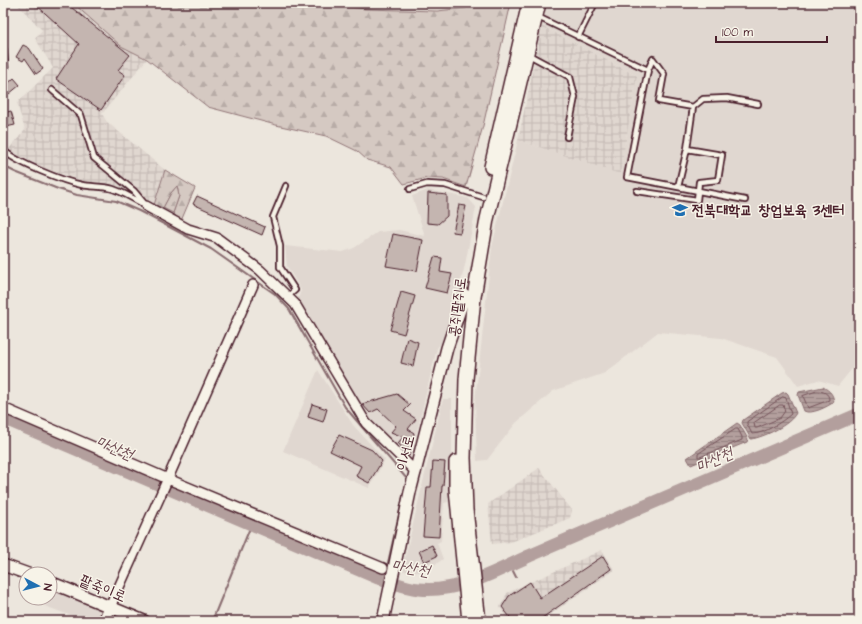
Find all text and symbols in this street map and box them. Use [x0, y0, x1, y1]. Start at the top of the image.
scale bar [716, 18, 827, 44]
text: 100 m [722, 24, 753, 41]
place label: 전북대학교 창업보육 3센터 [691, 200, 844, 221]
school or university icon: 전북대학교 창업보육 3센터 [671, 201, 689, 219]
street label: 콩쥐팥쥐로 [443, 276, 472, 338]
water label: 마산천 [93, 430, 139, 466]
street label: 이서로 [391, 433, 420, 473]
water label: 마산천 [692, 441, 738, 478]
water label: 마산천 [390, 554, 434, 583]
north arrow [18, 566, 58, 606]
street label: 팥죽이로 [76, 569, 129, 608]
text: N [40, 583, 55, 592]

